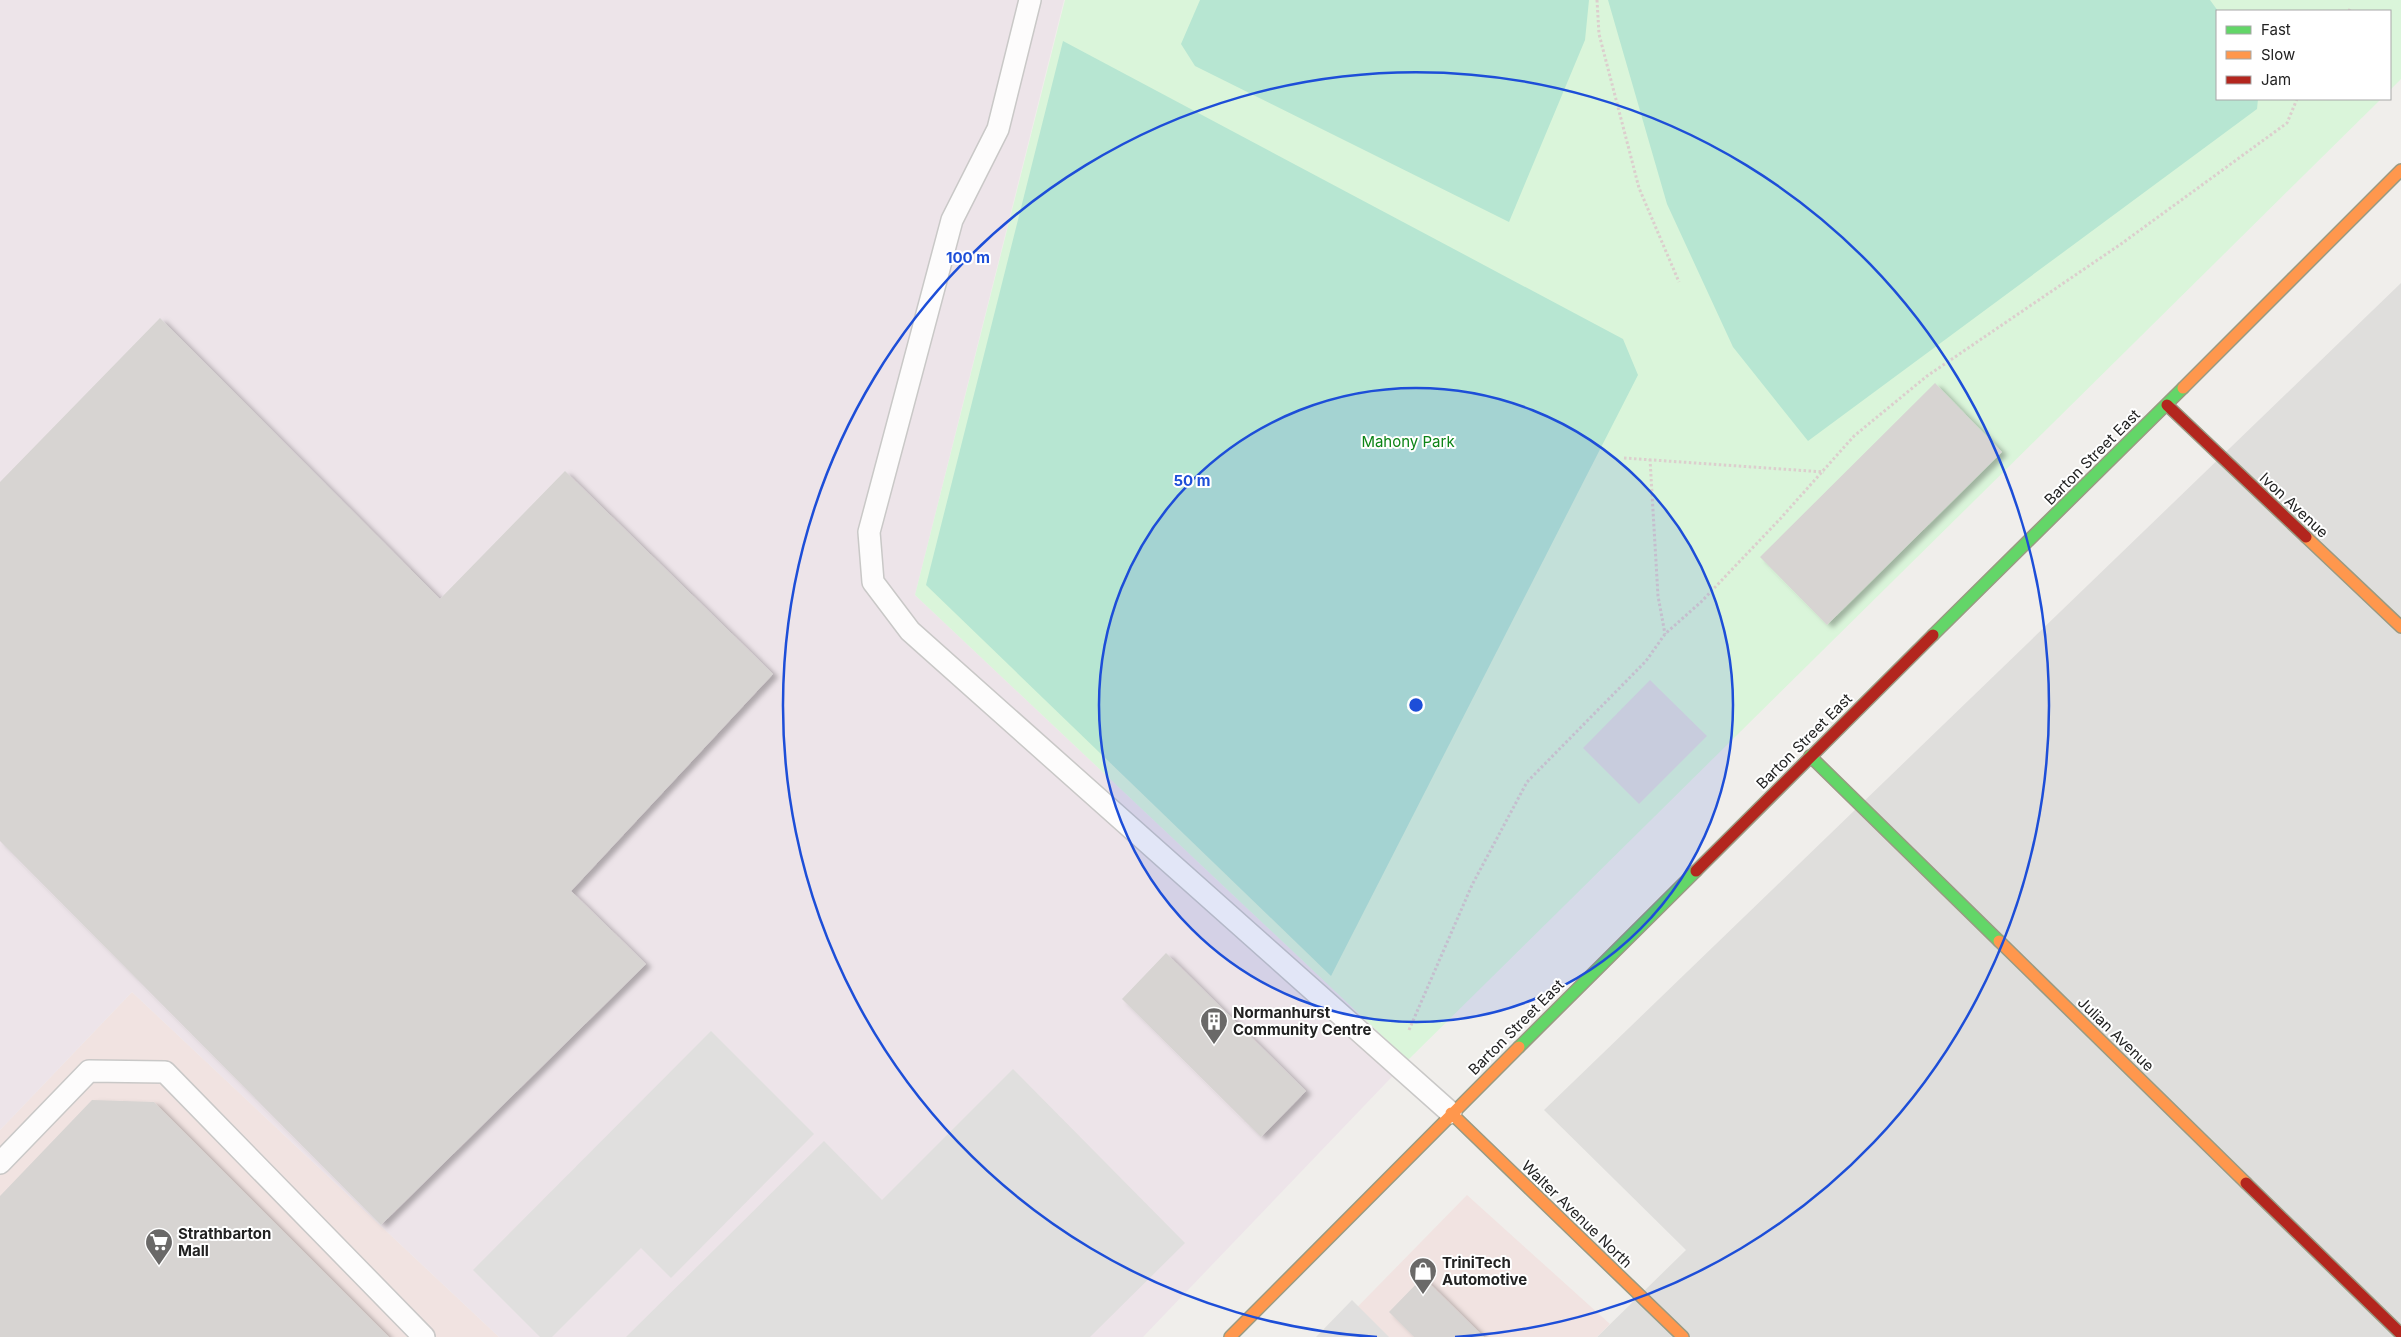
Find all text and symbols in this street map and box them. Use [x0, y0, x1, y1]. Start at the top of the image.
legend [2216, 10, 2391, 100]
text: Fast [2261, 20, 2291, 39]
text: Slow [2261, 45, 2295, 64]
text: Jam [2261, 70, 2291, 89]
text: 100 m [946, 248, 990, 267]
street label: Barton Street East [2040, 405, 2144, 509]
park label: Mahony Park [1361, 432, 1455, 451]
street label: Ivon Avenue [2256, 468, 2332, 542]
text: 50 m [1174, 471, 1210, 490]
street label: Barton Street East [1752, 689, 1856, 793]
centre of rings [1407, 696, 1425, 714]
street label: Barton Street East [1464, 975, 1568, 1079]
street label: Julian Avenue [2074, 993, 2158, 1075]
place label: Normanhurst Community Centre [1233, 1003, 1371, 1039]
building icon: Normanhurst Community Centre [1199, 1006, 1229, 1045]
street label: Walter Avenue North [1518, 1156, 1636, 1272]
place label: Strathbarton Mall [178, 1224, 271, 1260]
supermarket icon: Strathbarton Mall [144, 1227, 174, 1266]
place label: TriniTech Automotive [1442, 1253, 1527, 1289]
shop icon: TriniTech Automotive [1408, 1256, 1438, 1295]

